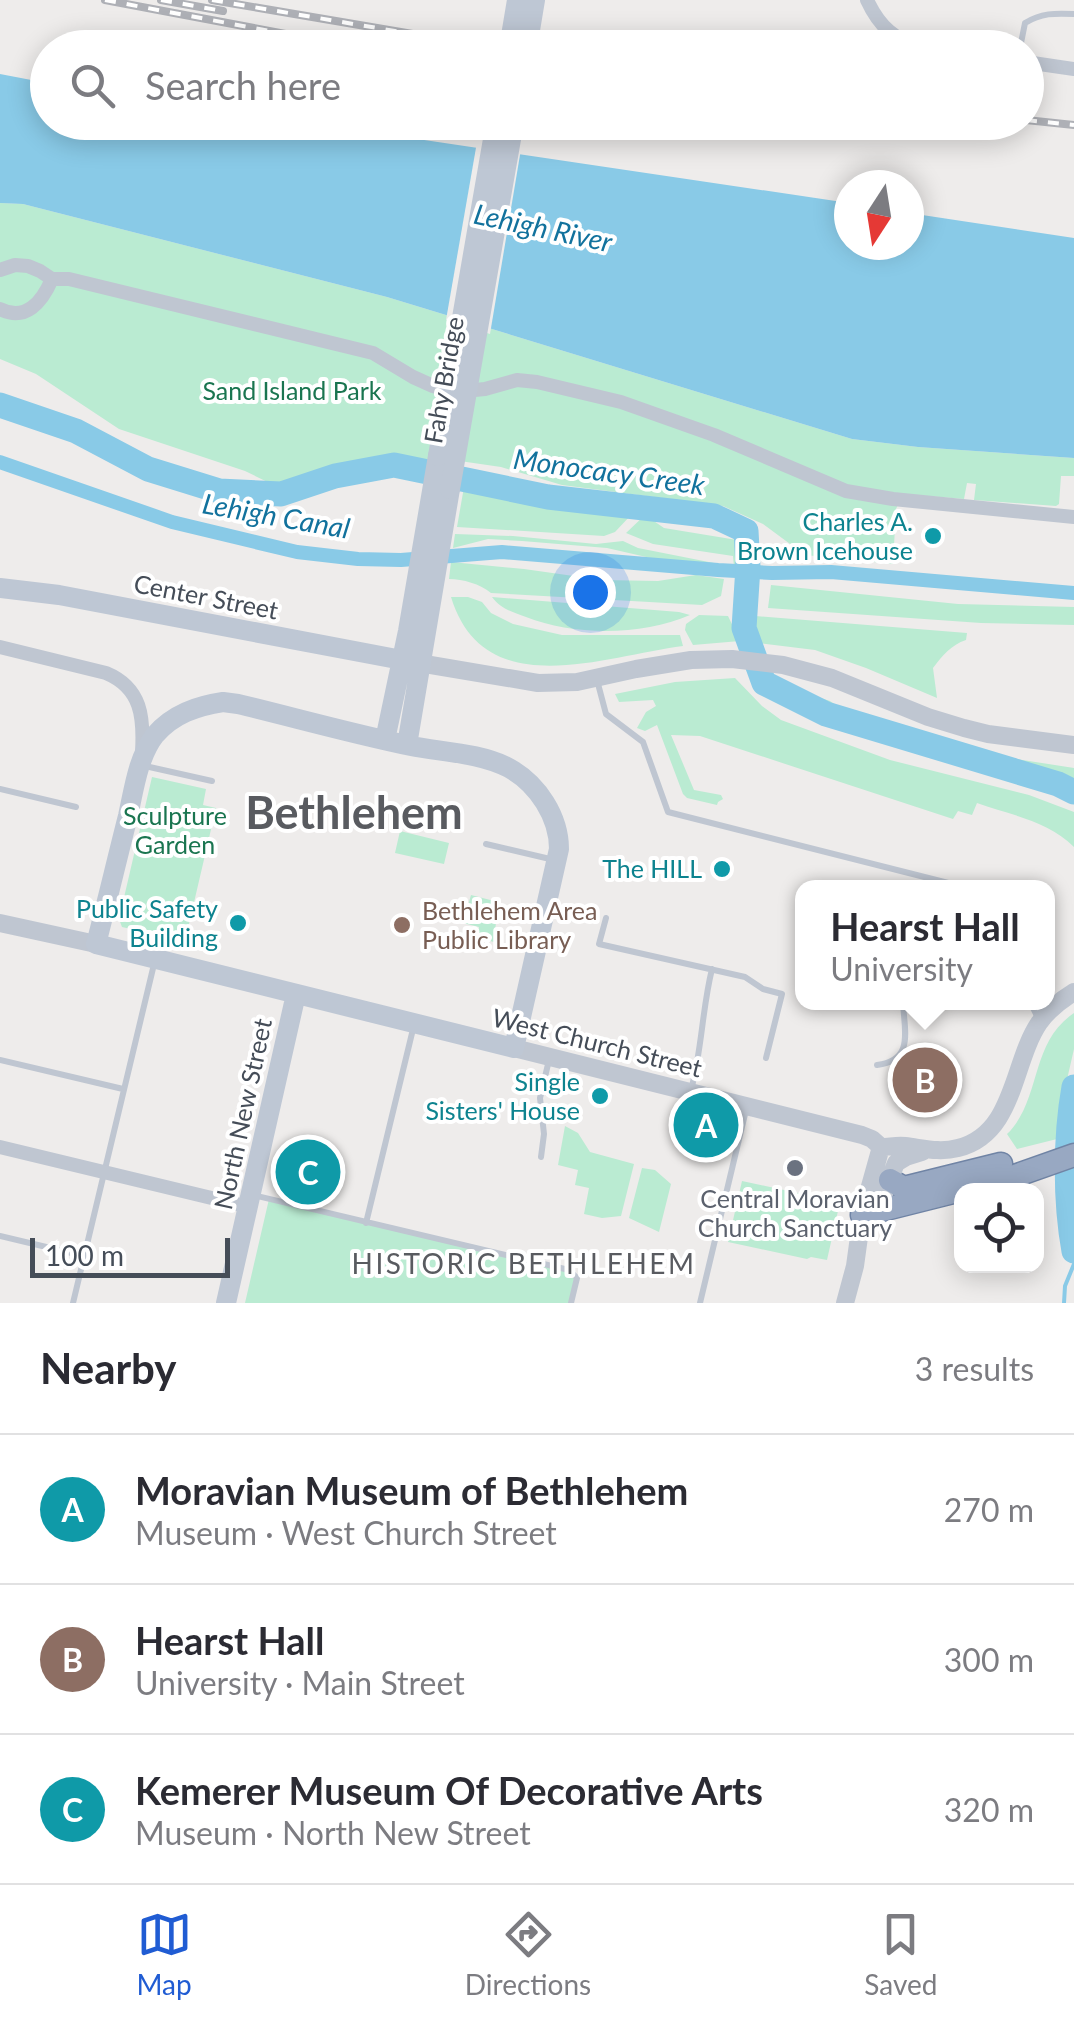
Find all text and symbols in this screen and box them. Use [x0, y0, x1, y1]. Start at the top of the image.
search box [30, 30, 1044, 140]
icon: search [65, 58, 120, 113]
text: Search here [145, 62, 341, 108]
north arrow [834, 170, 924, 260]
water label: Lehigh River [471, 196, 616, 258]
street label: Fahy Bridge [417, 314, 469, 446]
park label: Sand Island Park [202, 375, 382, 405]
water label: Monocacy Creek [511, 441, 708, 501]
water label: Lehigh Canal [200, 485, 352, 545]
place label: Charles A. Brown Icehouse [737, 506, 913, 565]
marker: Charles A. Brown Icehouse [922, 525, 944, 547]
street label: Center Street [132, 567, 281, 625]
your location [565, 567, 616, 618]
district label: Bethlehem [245, 785, 463, 839]
park label: Sculpture Garden [123, 800, 227, 859]
place label: The HILL [602, 853, 702, 883]
marker: The HILL [711, 858, 733, 880]
popup [795, 880, 1055, 1010]
place label: Public Safety Building [76, 893, 218, 952]
place label: Bethlehem Area Public Library [422, 895, 597, 954]
text: Hearst Hall [830, 903, 1020, 949]
marker: Public Safety Building [227, 912, 249, 934]
marker: Bethlehem Area Public Library [391, 914, 413, 936]
text: University [830, 949, 973, 988]
street label: West Church Street [489, 1001, 705, 1083]
street label: North New Street [207, 1016, 277, 1212]
pin: B [892, 1042, 958, 1118]
place label: Single Sisters' House [425, 1066, 580, 1125]
marker: Single Sisters' House [589, 1085, 611, 1107]
pin: A [674, 1088, 738, 1162]
pin: C [276, 1134, 340, 1210]
marker: Central Moravian Church Sanctuary [784, 1157, 806, 1179]
place label: Central Moravian Church Sanctuary [698, 1183, 892, 1242]
map controls [954, 1183, 1044, 1273]
button: locate [954, 1183, 1044, 1273]
scale bar [30, 1233, 230, 1278]
text: 100 m [45, 1238, 124, 1272]
district label: HISTORIC BETHLEHEM [352, 1246, 697, 1280]
text: Nearby [40, 1343, 177, 1393]
text: 3 results [915, 1349, 1034, 1388]
text: Moravian Museum of Bethlehem [135, 1467, 688, 1513]
text: A [61, 1490, 84, 1529]
text: 270 m [944, 1490, 1034, 1529]
text: Museum · West Church Street [135, 1513, 557, 1552]
text: Hearst Hall [135, 1617, 324, 1663]
text: B [62, 1640, 83, 1679]
text: 300 m [944, 1640, 1034, 1679]
text: University · Main Street [135, 1663, 465, 1702]
text: Kemerer Museum Of Decorative Arts [135, 1767, 763, 1813]
text: C [62, 1790, 83, 1829]
text: 320 m [944, 1790, 1034, 1829]
text: Museum · North New Street [135, 1813, 531, 1852]
tab: Map [137, 1907, 192, 2001]
tab: Directions [465, 1907, 591, 2001]
tab: Saved [864, 1907, 937, 2001]

